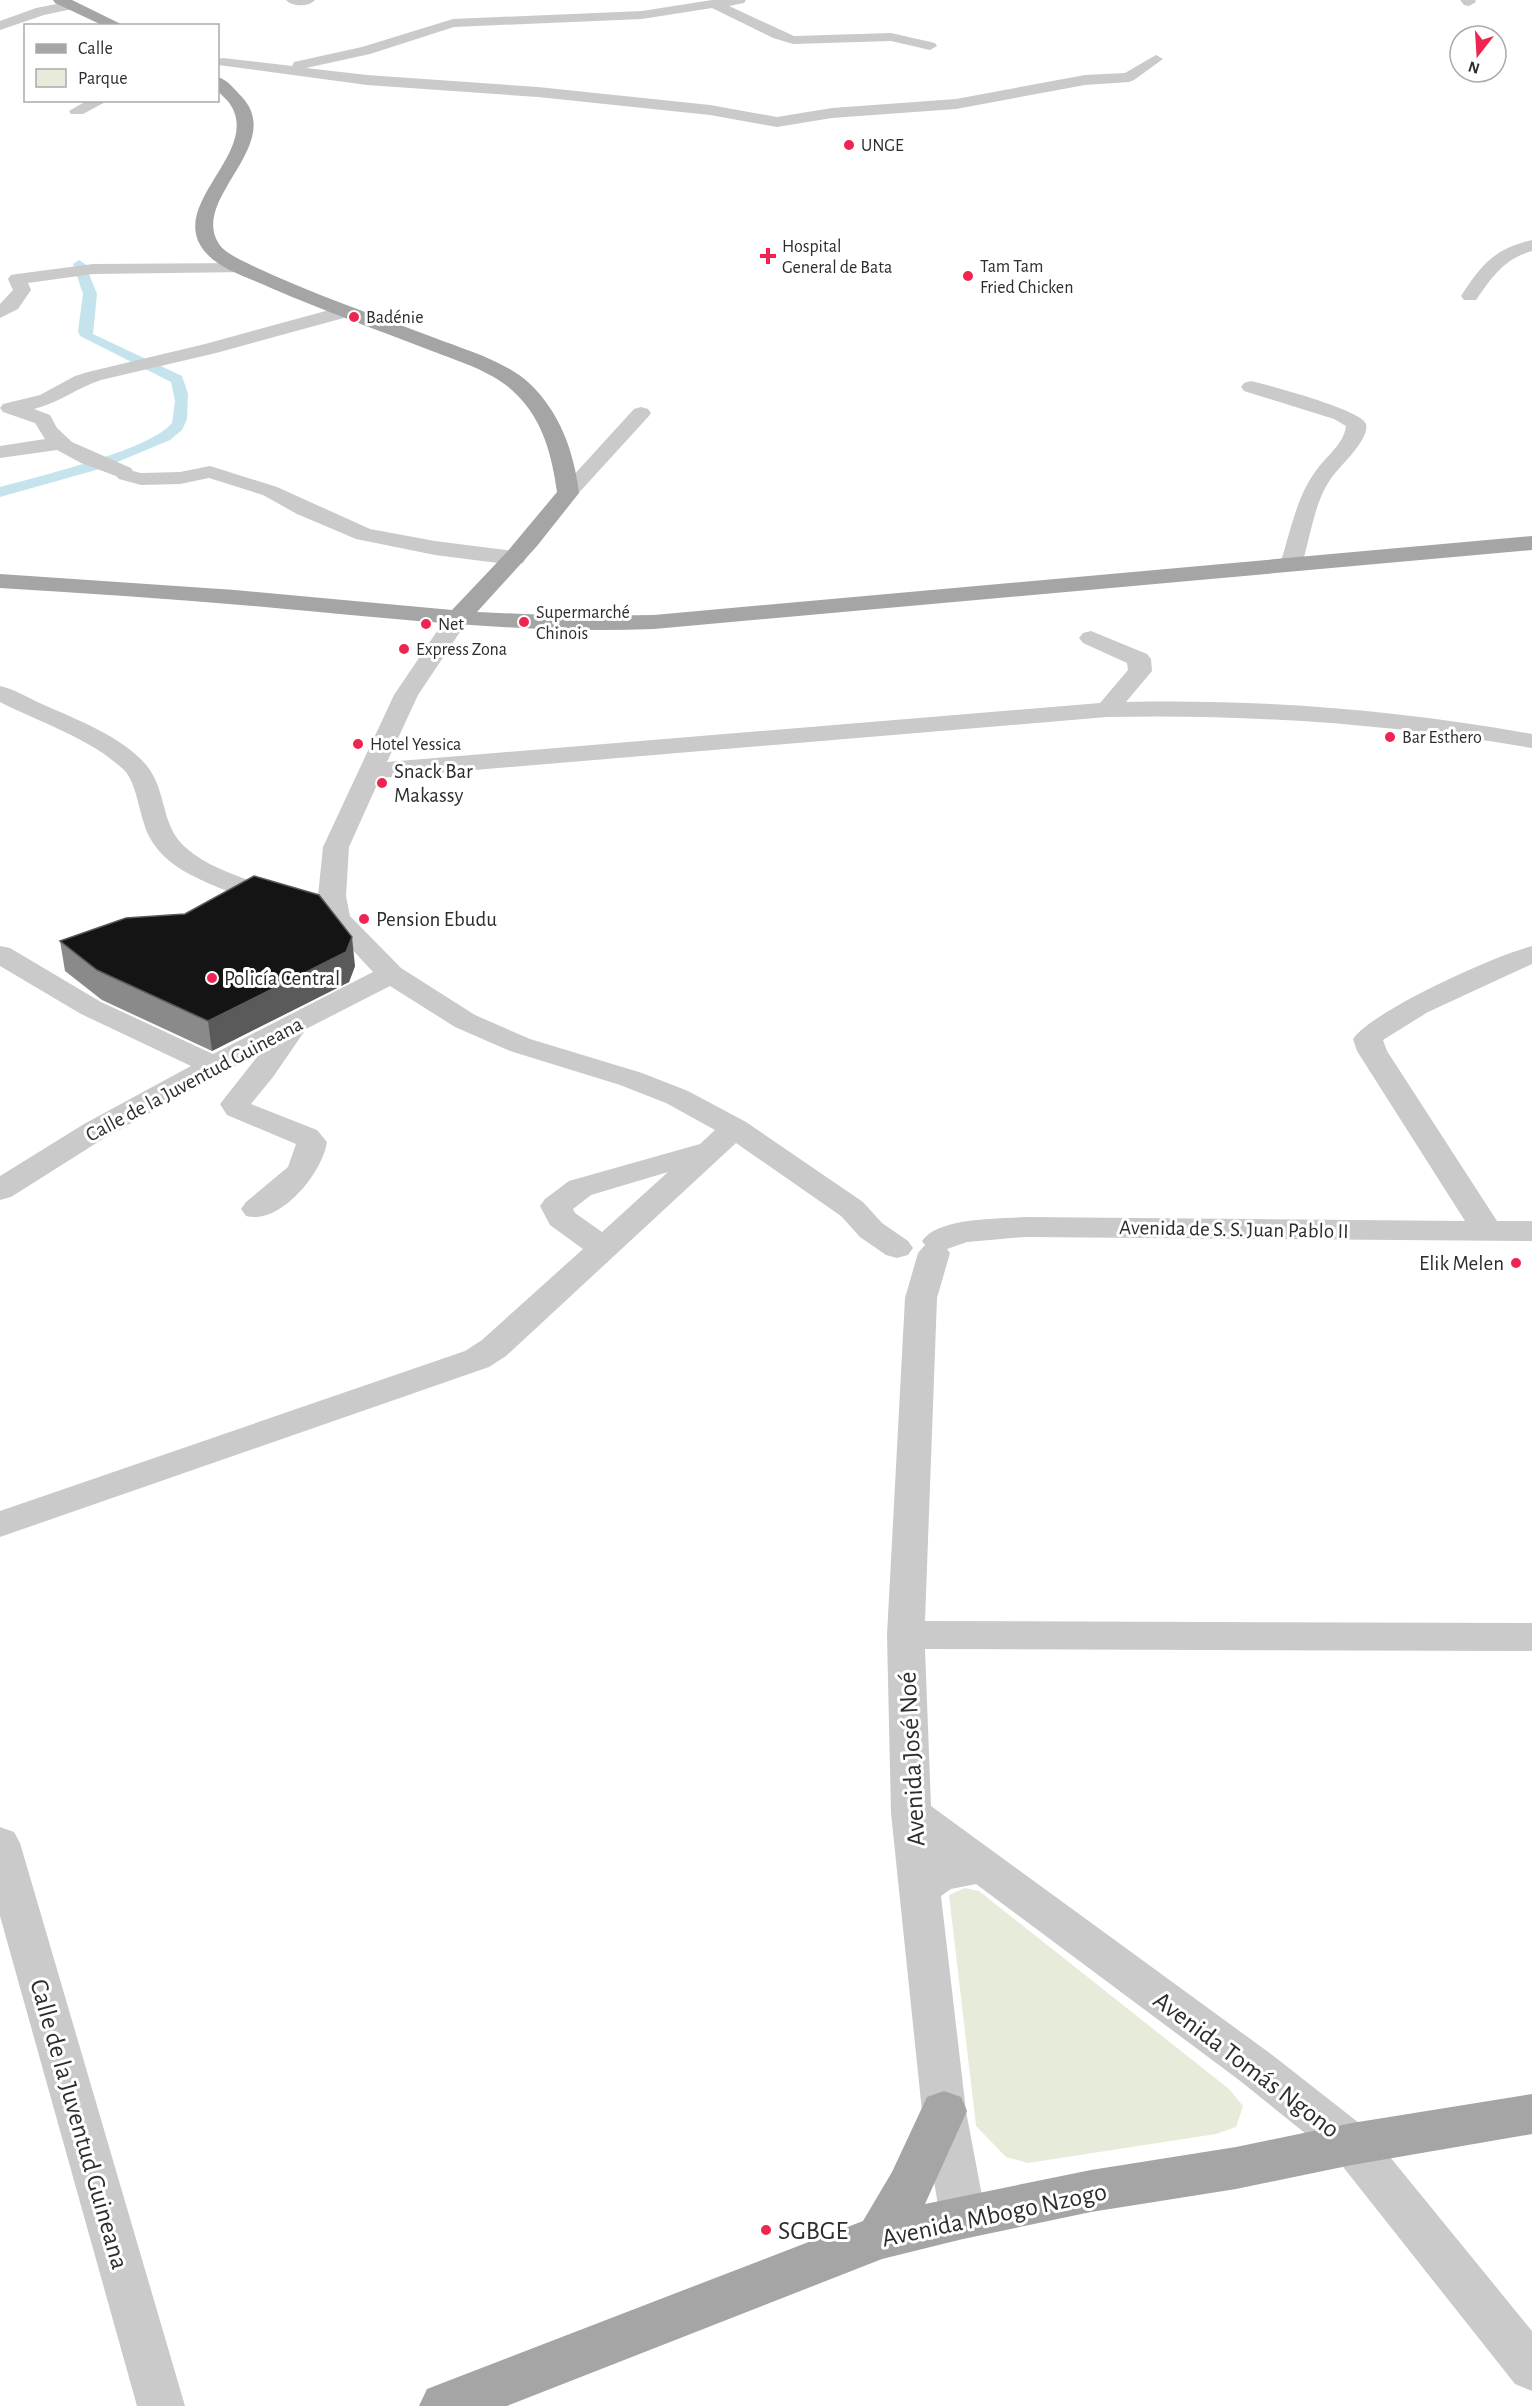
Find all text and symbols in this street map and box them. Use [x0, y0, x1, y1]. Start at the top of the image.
legend [24, 24, 219, 102]
north arrow [1448, 24, 1508, 84]
text: Calle [78, 40, 113, 58]
text: N [1466, 58, 1482, 77]
text: Parque [78, 70, 127, 88]
place label: UNGE [861, 137, 904, 155]
marker: UNGE [842, 138, 856, 152]
place label: Hospital General de Bata [782, 238, 892, 277]
marker: Hospital General de Bata [759, 247, 777, 265]
place label: Tam Tam Fried Chicken [980, 258, 1073, 297]
marker: Tam Tam Fried Chicken [961, 269, 975, 283]
place label: Badénie [366, 309, 424, 327]
marker: Badénie [347, 310, 361, 324]
place label: Supermarché Chinois [536, 604, 630, 643]
marker: Supermarché Chinois [517, 615, 531, 629]
place label: Net [438, 616, 464, 634]
marker: Net [419, 617, 433, 631]
place label: Express Zona [416, 641, 507, 659]
marker: Express Zona [397, 642, 411, 656]
place label: Bar Esthero [1402, 729, 1482, 747]
marker: Bar Esthero [1383, 730, 1397, 744]
place label: Hotel Yessica [370, 736, 461, 754]
marker: Hotel Yessica [351, 737, 365, 751]
place label: Snack Bar Makassy [394, 761, 473, 806]
marker: Snack Bar Makassy [375, 776, 389, 790]
place label: Pension Ebudu [376, 909, 497, 930]
marker: Pension Ebudu [357, 912, 371, 926]
place label: Policía Central [224, 968, 340, 989]
marker: Policía Central [205, 971, 219, 985]
street label: Calle de la Juventud Guineana [82, 1013, 307, 1146]
street label: Avenida de S. S. Juan Pablo II [1119, 1217, 1349, 1242]
place label: Elik Melen [1419, 1253, 1504, 1274]
marker: Elik Melen [1509, 1256, 1523, 1270]
street label: Avenida José Noé [894, 1671, 930, 1847]
street label: Calle de la Juventud Guineana [25, 1976, 133, 2272]
street label: Avenida Tomás Ngono [1149, 1987, 1344, 2143]
street label: Avenida Mbogo Nzogo [879, 2178, 1109, 2252]
place label: SGBGE [778, 2218, 848, 2244]
marker: SGBGE [759, 2223, 773, 2237]

